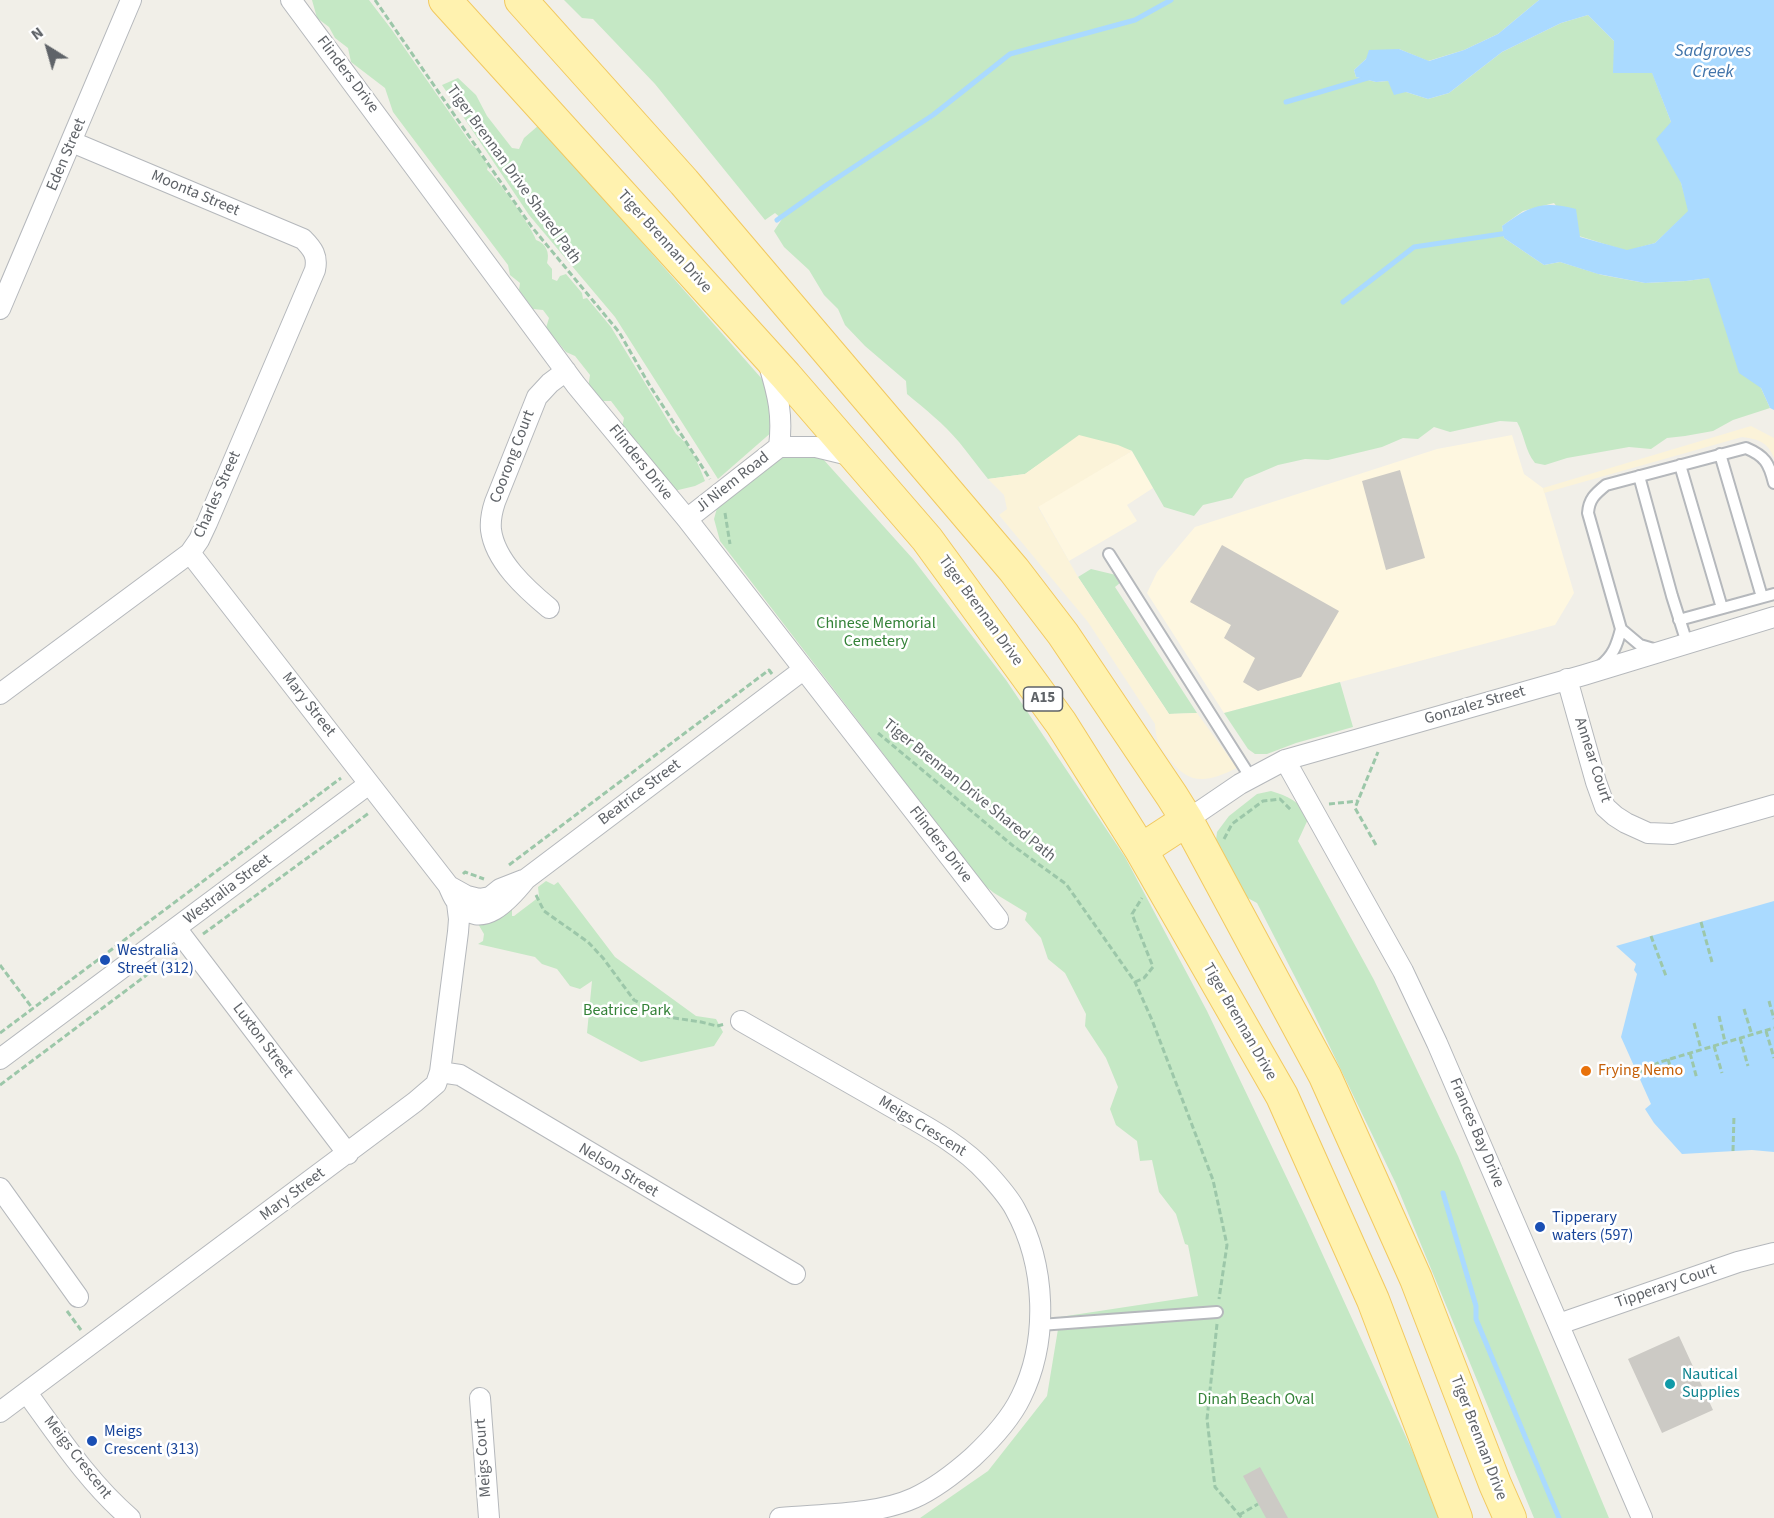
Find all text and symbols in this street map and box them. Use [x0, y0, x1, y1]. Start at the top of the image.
north arrow [18, 18, 78, 78]
text: N [26, 22, 48, 46]
street label: Flinders Drive [312, 33, 382, 117]
water label: Sadgroves Creek [1675, 41, 1751, 84]
street label: Tiger Brennan Drive Shared Path [442, 82, 584, 268]
street label: Eden Street [43, 116, 91, 194]
street label: Moonta Street [148, 167, 242, 221]
street label: Tiger Brennan Drive [613, 187, 715, 297]
street label: Coorong Court [486, 408, 540, 506]
street label: Flinders Drive [604, 421, 676, 505]
street label: Charles Street [190, 448, 246, 542]
street label: Ji Niem Road [692, 448, 774, 518]
street label: Tiger Brennan Drive [933, 552, 1027, 670]
park label: Chinese Memorial Cemetery [816, 614, 936, 652]
street label: Mary Street [277, 669, 339, 741]
street label: Gonzalez Street [1422, 682, 1528, 730]
road number: A15 [1024, 687, 1062, 711]
street label: Annear Court [1569, 715, 1615, 805]
street label: Tiger Brennan Drive Shared Path [879, 716, 1059, 866]
street label: Beatrice Street [595, 756, 685, 830]
street label: Flinders Drive [904, 803, 976, 887]
street label: Westralia Street [180, 851, 276, 929]
place label: Westralia Street (312) [117, 941, 194, 979]
marker: Westralia Street (312) [98, 953, 112, 967]
street label: Tiger Brennan Drive [1198, 960, 1280, 1084]
street label: Luxton Street [228, 1000, 296, 1082]
park label: Beatrice Park [583, 1001, 671, 1021]
place label: Frying Nemo [1598, 1061, 1683, 1081]
marker: Frying Nemo [1579, 1064, 1593, 1078]
street label: Frances Bay Drive [1444, 1075, 1508, 1191]
street label: Meigs Crescent [875, 1092, 969, 1162]
street label: Nelson Street [575, 1140, 661, 1202]
street label: Mary Street [257, 1164, 329, 1226]
place label: Tipperary waters (597) [1552, 1208, 1633, 1246]
marker: Tipperary waters (597) [1533, 1220, 1547, 1234]
street label: Tipperary Court [1613, 1261, 1719, 1313]
place label: Nautical Supplies [1682, 1365, 1740, 1403]
street label: Tiger Brennan Drive [1445, 1373, 1511, 1503]
marker: Nautical Supplies [1663, 1377, 1677, 1391]
park label: Dinah Beach Oval [1198, 1390, 1314, 1410]
street label: Meigs Crescent [39, 1413, 115, 1503]
street label: Meigs Court [472, 1418, 496, 1498]
place label: Meigs Crescent (313) [104, 1422, 199, 1460]
marker: Meigs Crescent (313) [85, 1434, 99, 1448]

